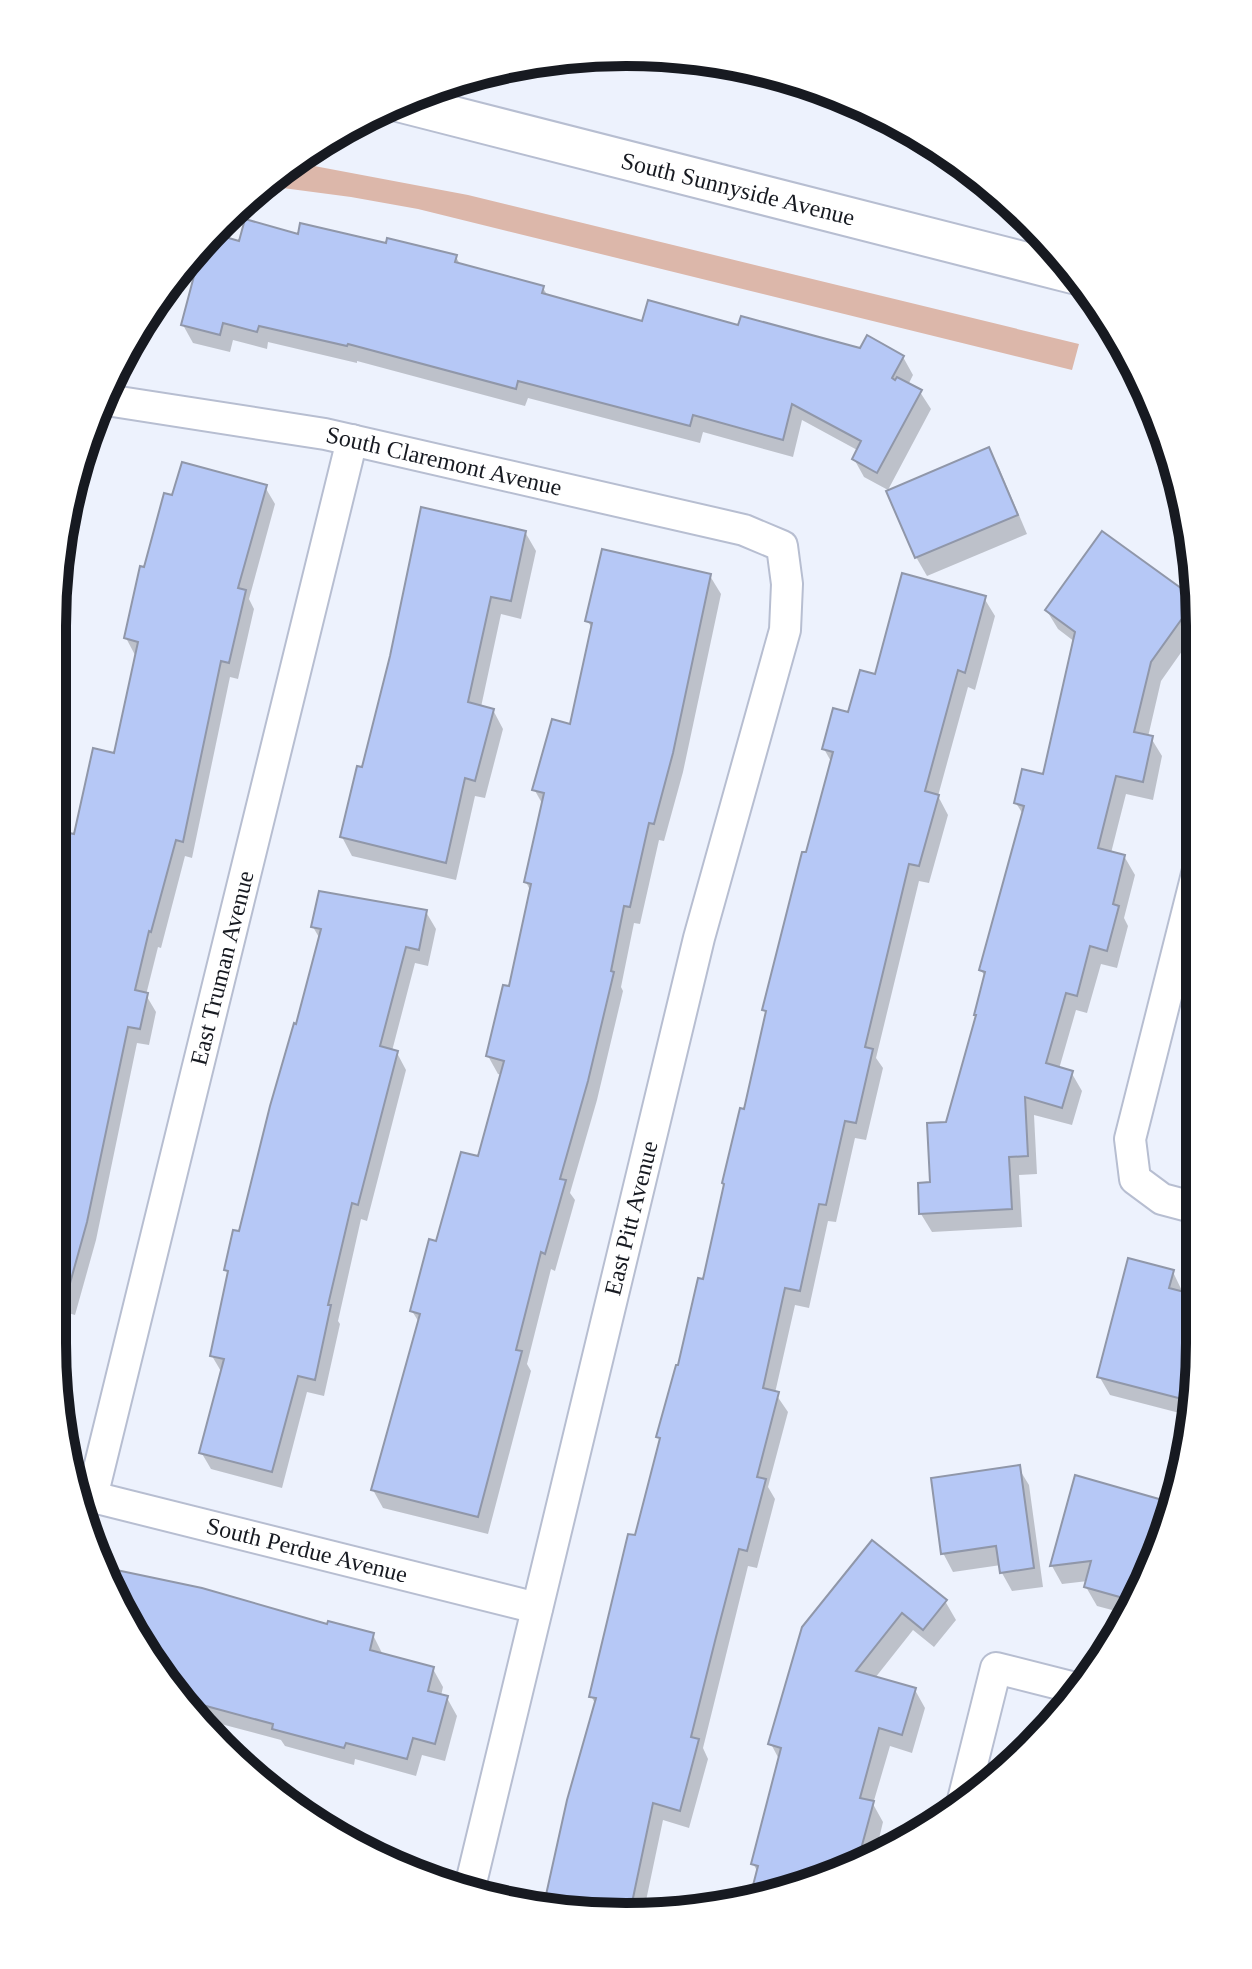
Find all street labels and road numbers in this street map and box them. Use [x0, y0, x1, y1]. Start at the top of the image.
street label: South Sunnyside Avenue [619, 147, 857, 231]
street label: South Claremont Avenue [324, 421, 564, 501]
street label: East Truman Avenue [185, 868, 259, 1068]
street label: East Pitt Avenue [599, 1138, 663, 1298]
street label: South Perdue Avenue [204, 1512, 410, 1588]

